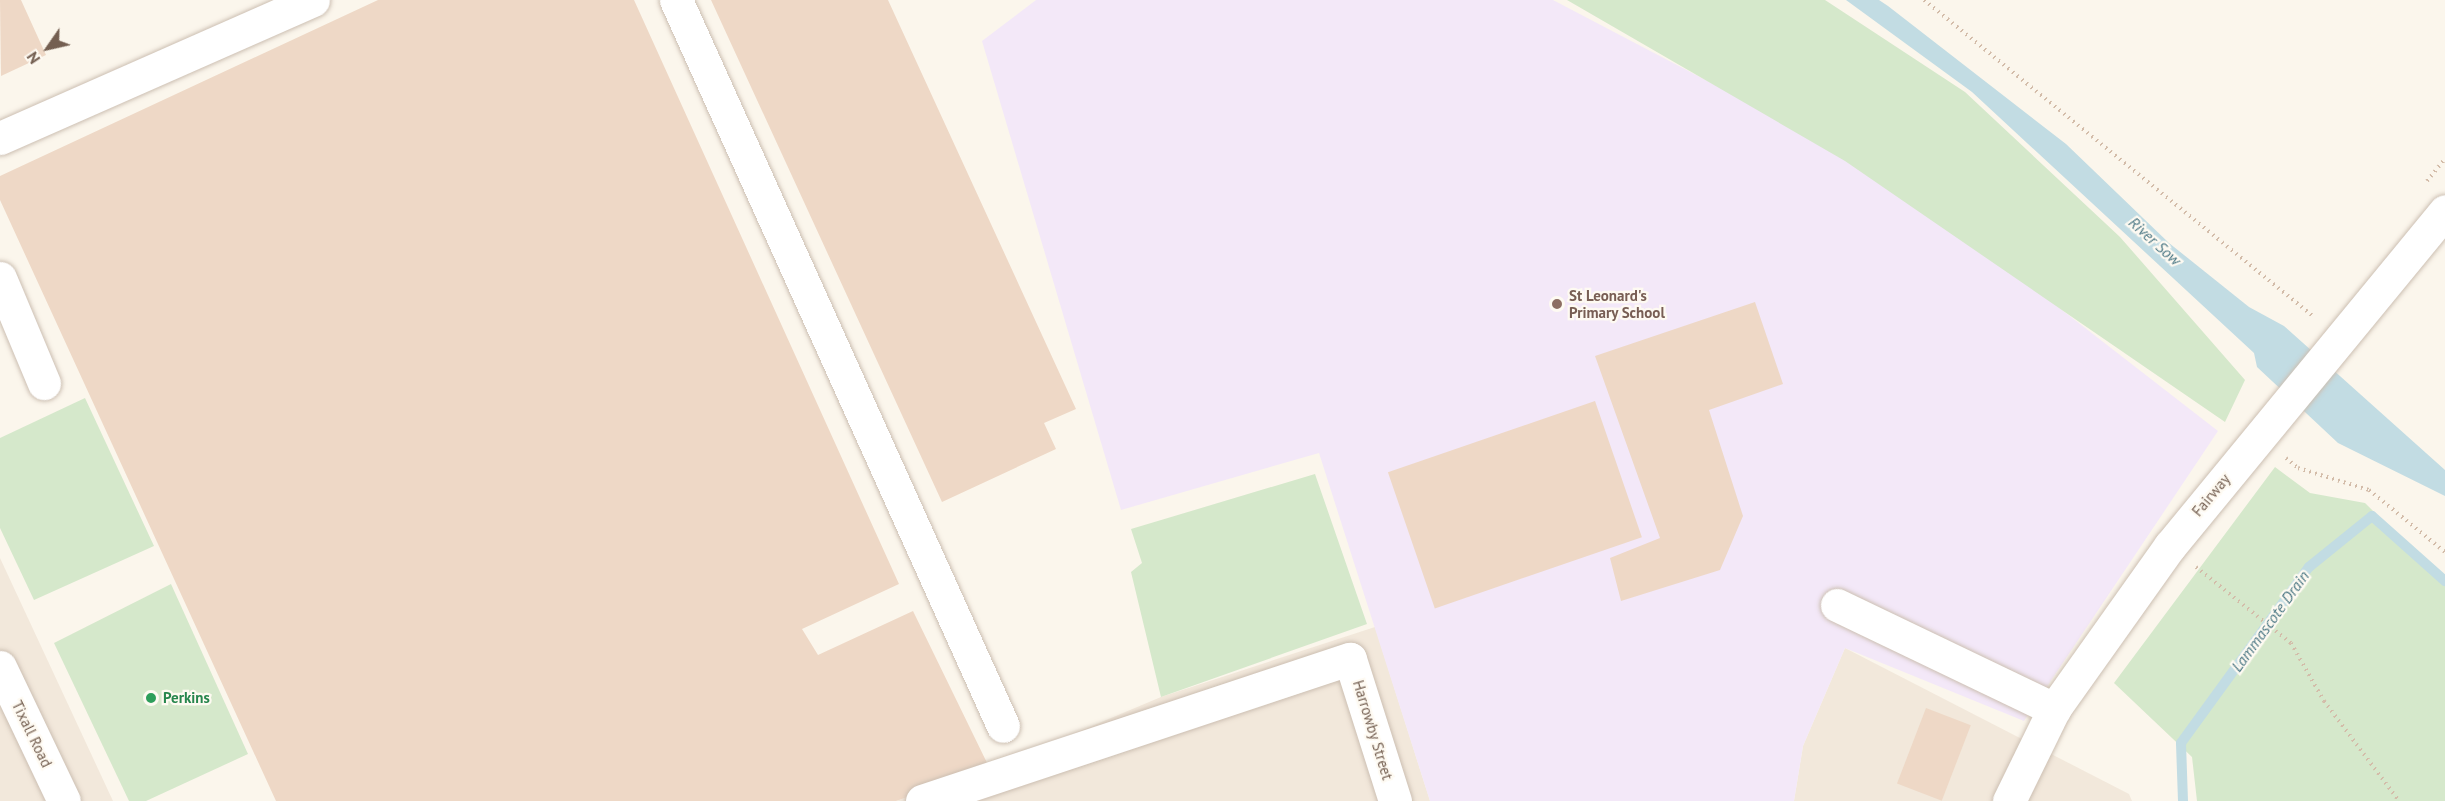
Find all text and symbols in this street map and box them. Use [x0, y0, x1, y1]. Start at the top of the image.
north arrow [18, 18, 78, 78]
text: N [22, 48, 44, 68]
water label: River Sow [2125, 213, 2185, 269]
place label: St Leonard's Primary School [1569, 286, 1665, 321]
marker: St Leonard's Primary School [1550, 297, 1564, 311]
street label: Fairway [2188, 470, 2234, 520]
water label: Lammascote Drain [2227, 567, 2313, 675]
street label: Harrowby Street [1349, 678, 1397, 782]
place label: Perkins [163, 689, 210, 707]
marker: Perkins [144, 691, 158, 705]
street label: Tixall Road [8, 698, 56, 770]

